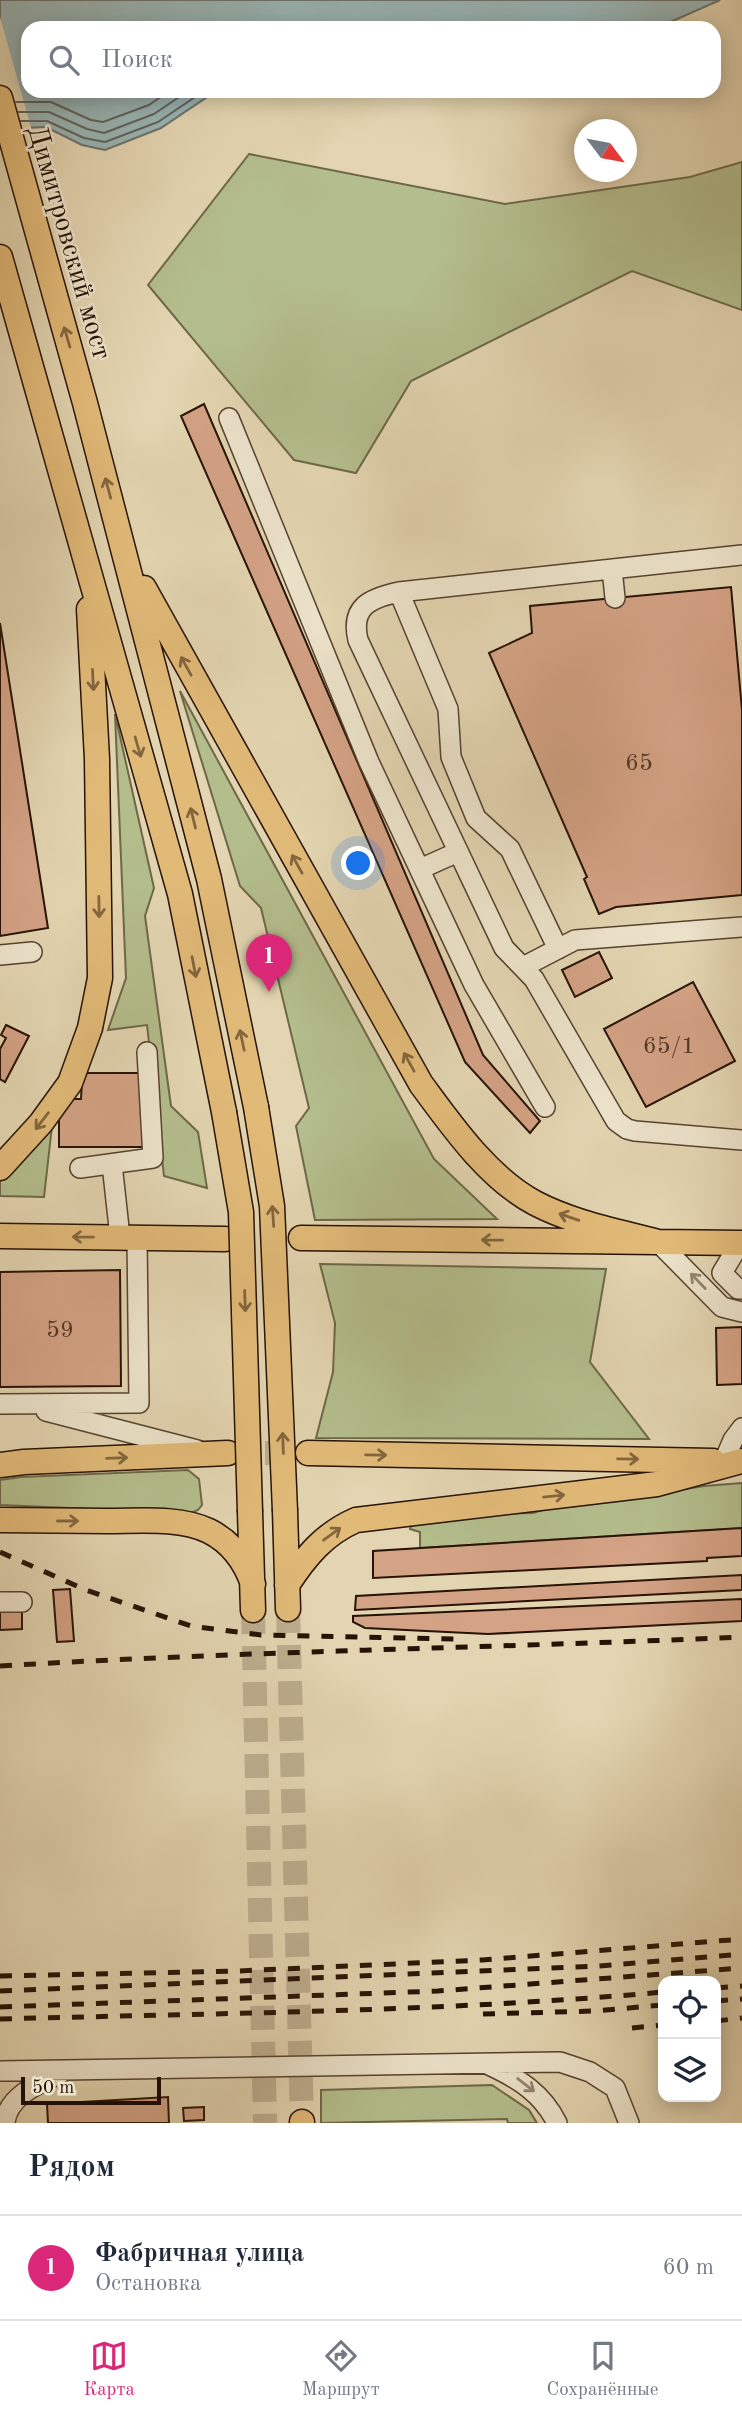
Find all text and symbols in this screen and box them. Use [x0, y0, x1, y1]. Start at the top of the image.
search box [21, 21, 721, 98]
icon: search [45, 41, 83, 79]
text: Поиск [101, 47, 173, 73]
north arrow [574, 119, 637, 182]
street label: Димитровский мост [21, 123, 115, 363]
one-way arrow [60, 326, 73, 349]
one-way arrow [101, 477, 114, 500]
one-way arrow [179, 656, 193, 676]
one-way arrow [86, 668, 99, 691]
one-way arrow [132, 735, 145, 757]
house number: 65 [625, 752, 653, 776]
one-way arrow [186, 807, 199, 830]
your location [341, 846, 375, 880]
one-way arrow [290, 854, 303, 875]
one-way arrow [92, 896, 106, 919]
pin: 1 [246, 934, 292, 992]
one-way arrow [188, 955, 202, 978]
one-way arrow [235, 1029, 249, 1052]
house number: 65/1 [643, 1035, 695, 1059]
one-way arrow [402, 1053, 416, 1073]
one-way arrow [34, 1112, 49, 1130]
one-way arrow [266, 1205, 279, 1228]
one-way arrow [558, 1210, 580, 1223]
one-way arrow [72, 1230, 95, 1244]
one-way arrow [481, 1233, 504, 1247]
one-way arrow [690, 1273, 707, 1290]
one-way arrow [239, 1289, 252, 1312]
house number: 59 [46, 1319, 74, 1343]
one-way arrow [277, 1432, 290, 1455]
one-way arrow [364, 1448, 387, 1461]
one-way arrow [105, 1451, 128, 1464]
one-way arrow [616, 1452, 639, 1466]
one-way arrow [542, 1489, 565, 1502]
one-way arrow [56, 1514, 79, 1527]
one-way arrow [322, 1526, 341, 1541]
map controls [658, 1976, 721, 2102]
button: locate [658, 1976, 721, 2039]
button: layers [658, 2039, 721, 2102]
scale bar [21, 2074, 161, 2106]
one-way arrow [516, 2078, 534, 2093]
text: 50 m [32, 2079, 74, 2098]
text: Рядом [28, 2153, 115, 2183]
text: Фабричная улица [95, 2241, 304, 2267]
text: 1 [44, 2256, 58, 2279]
text: 60 m [663, 2256, 714, 2279]
text: Остановка [95, 2272, 201, 2295]
tab: Карта [83, 2337, 135, 2402]
tab: Маршрут [302, 2337, 380, 2402]
tab: Сохранённые [547, 2337, 659, 2402]

